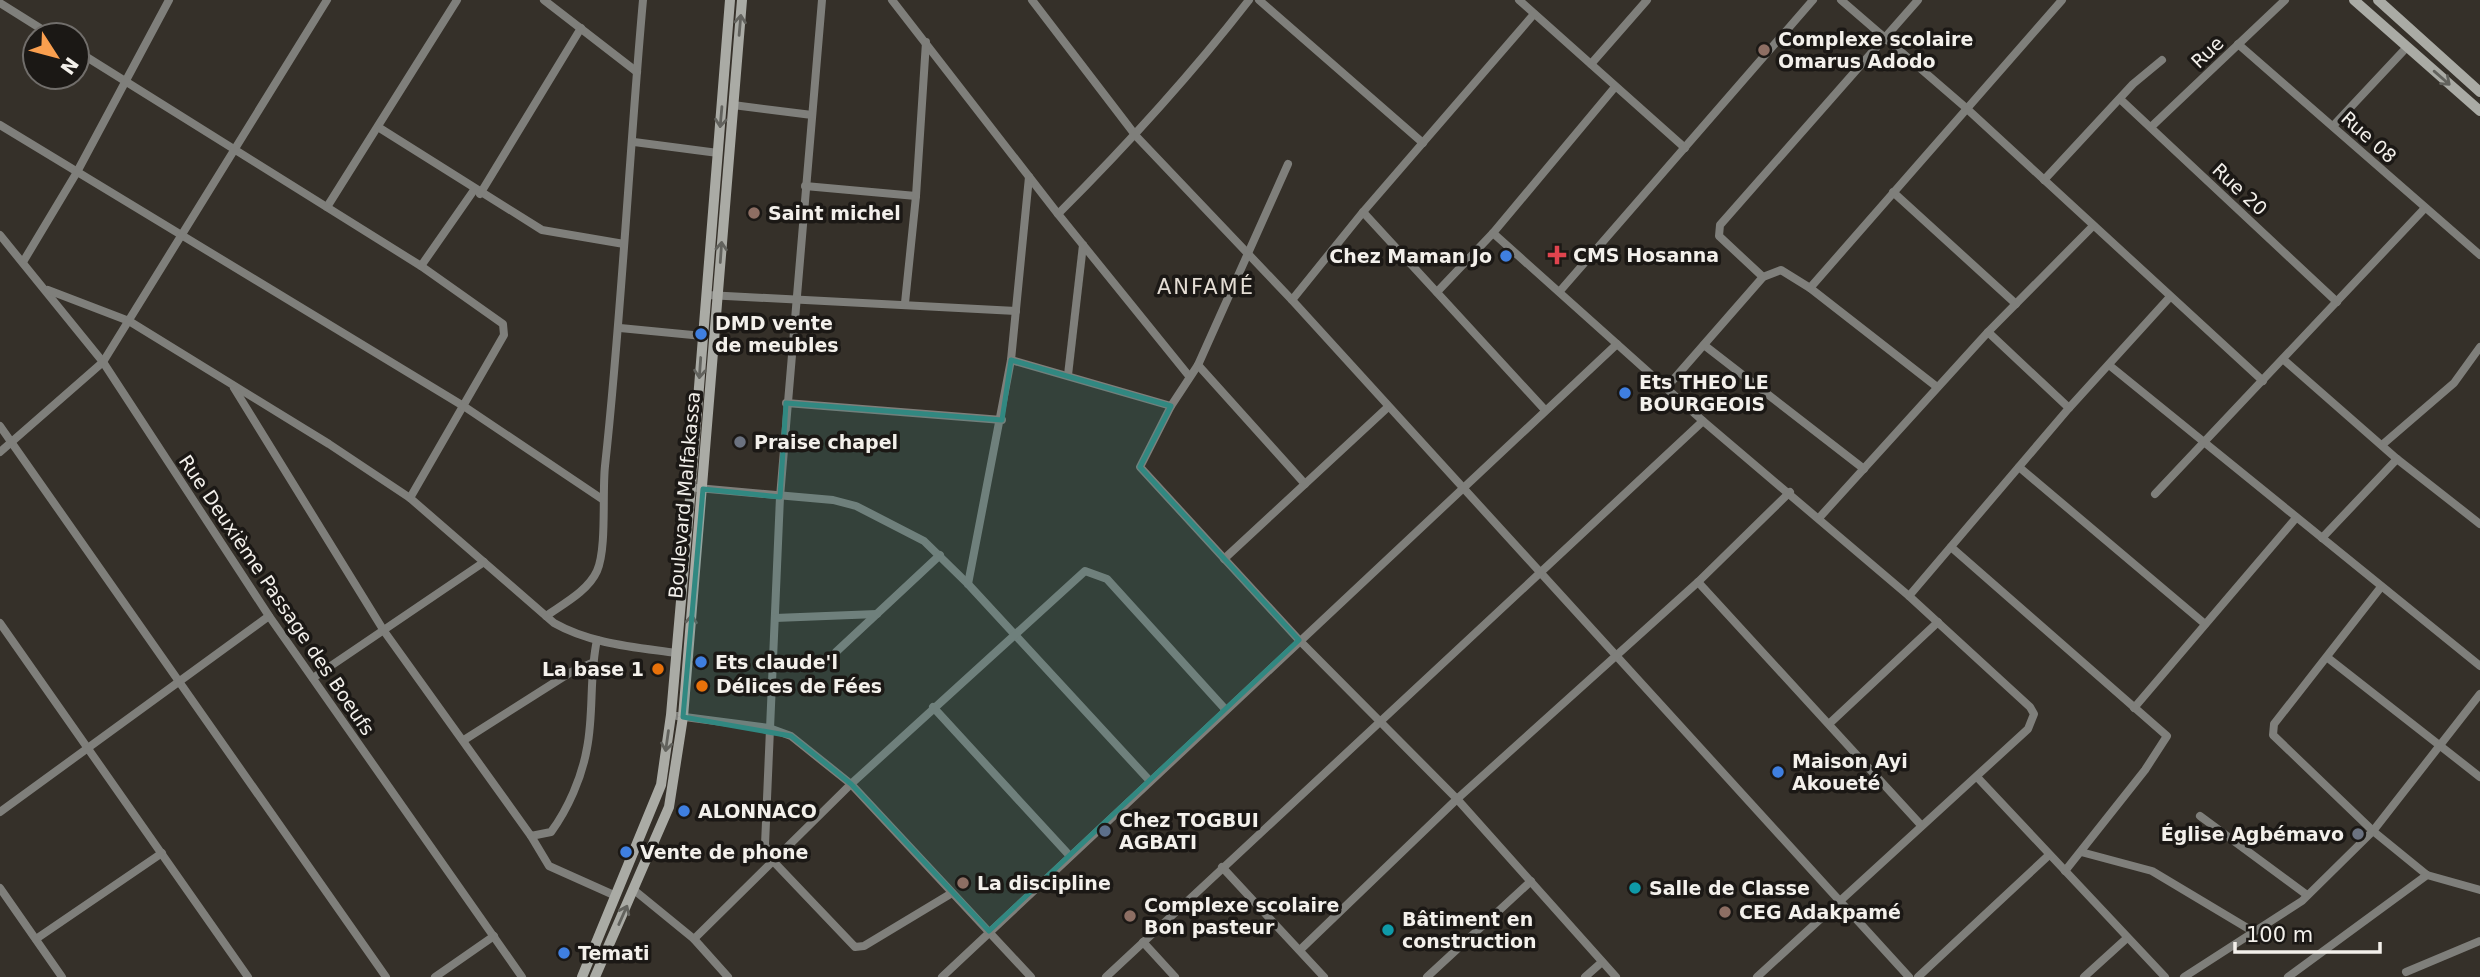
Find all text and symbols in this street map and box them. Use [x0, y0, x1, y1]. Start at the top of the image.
one-way arrow [734, 14, 747, 37]
north arrow [21, 21, 91, 91]
place label: Complexe scolaire Omarus Adodo [1778, 28, 1973, 72]
street label: Rue [2186, 32, 2228, 72]
marker: Complexe scolaire Omarus Adodo [1756, 42, 1772, 58]
text: N [56, 53, 83, 79]
one-way arrow [2433, 69, 2451, 85]
one-way arrow [714, 105, 727, 128]
street label: Rue 08 [2337, 107, 2401, 167]
street label: Rue 20 [2208, 158, 2272, 220]
place label: Saint michel [768, 202, 901, 224]
marker: Saint michel [746, 205, 762, 221]
one-way arrow [715, 240, 728, 263]
place label: CMS Hosanna [1573, 244, 1719, 266]
place label: Chez Maman Jo [1329, 245, 1492, 267]
marker: CMS Hosanna [1547, 245, 1567, 265]
marker: Chez Maman Jo [1498, 248, 1514, 264]
district label: ANFAMÉ [1157, 274, 1255, 299]
place label: DMD vente de meubles [715, 312, 839, 356]
marker: DMD vente de meubles [693, 326, 709, 342]
one-way arrow [693, 356, 706, 379]
place label: Ets THEO LE BOURGEOIS [1639, 371, 1769, 415]
marker: Ets THEO LE BOURGEOIS [1617, 385, 1633, 401]
street label: Boulevard Malfakassa [664, 391, 704, 599]
place label: Praise chapel [754, 431, 898, 453]
marker: Praise chapel [732, 434, 748, 450]
street label: Rue Deuxième Passage des Boeufs [175, 451, 379, 739]
one-way arrow [685, 614, 698, 637]
place label: Ets claude'l [715, 651, 838, 673]
marker: Ets claude'l [693, 654, 709, 670]
place label: La base 1 [542, 658, 644, 680]
marker: La base 1 [650, 661, 666, 677]
place label: Délices de Fées [716, 675, 882, 697]
marker: Délices de Fées [694, 678, 710, 694]
one-way arrow [661, 729, 674, 752]
place label: Maison Ayi Akoueté [1792, 750, 1908, 794]
marker: Maison Ayi Akoueté [1770, 764, 1786, 780]
place label: ALONNACO [698, 800, 817, 822]
marker: ALONNACO [676, 803, 692, 819]
place label: Chez TOGBUI AGBATI [1119, 809, 1259, 853]
marker: Chez TOGBUI AGBATI [1097, 823, 1113, 839]
place label: Église Agbémavo [2161, 823, 2344, 845]
marker: Église Agbémavo [2350, 826, 2366, 842]
place label: Vente de phone [640, 841, 808, 863]
marker: Vente de phone [618, 844, 634, 860]
place label: La discipline [977, 872, 1111, 894]
marker: La discipline [955, 875, 971, 891]
place label: Salle de Classe [1649, 877, 1810, 899]
marker: Salle de Classe [1627, 880, 1643, 896]
place label: Complexe scolaire Bon pasteur [1144, 894, 1339, 938]
place label: CEG Adakpamé [1739, 901, 1901, 923]
marker: CEG Adakpamé [1717, 904, 1733, 920]
one-way arrow [617, 905, 630, 926]
marker: Complexe scolaire Bon pasteur [1122, 908, 1138, 924]
place label: Bâtiment en construction [1402, 908, 1537, 952]
scale bar [2235, 911, 2380, 955]
marker: Bâtiment en construction [1380, 922, 1396, 938]
text: 100 m [2246, 923, 2313, 947]
place label: Temati [578, 942, 650, 964]
marker: Temati [556, 945, 572, 961]

